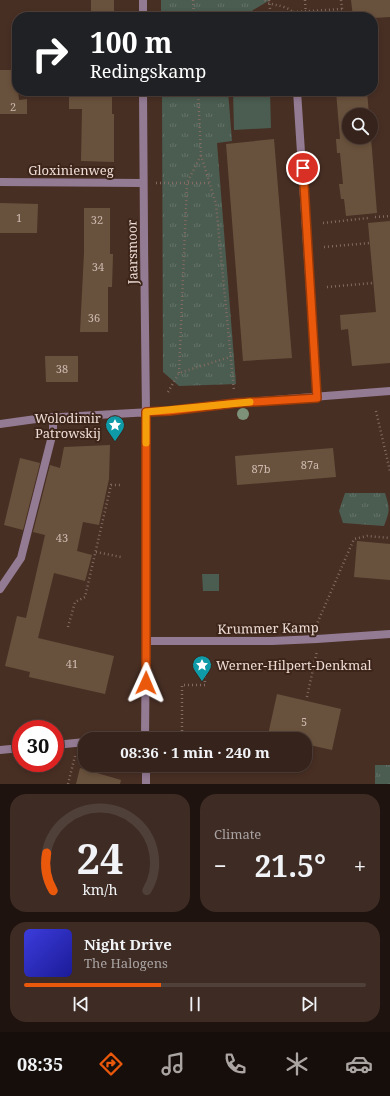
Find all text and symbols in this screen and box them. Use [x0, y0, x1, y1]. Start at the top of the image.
text: 100 m [90, 23, 172, 61]
icon: right [24, 28, 76, 80]
text: Redingskamp [90, 59, 206, 83]
house number: 2 [10, 99, 16, 114]
map controls [342, 108, 378, 144]
button: search [342, 108, 378, 144]
pin [286, 151, 320, 185]
icon: arrive [292, 157, 314, 179]
street label: Gloxinienweg [28, 161, 114, 179]
house number: 1 [16, 210, 22, 225]
house number: 32 [91, 212, 103, 227]
street label: Jaarsmoor [122, 220, 142, 285]
house number: 34 [92, 259, 104, 274]
house number: 36 [88, 310, 100, 325]
house number: 38 [56, 361, 68, 376]
place label: Wolodimir Patrowskij [34, 409, 101, 442]
place icon: Wolodimir Patrowskij [104, 414, 126, 442]
house number: 87a [301, 457, 319, 472]
house number: 87b [251, 461, 271, 476]
house number: 43 [56, 530, 68, 545]
street label: Krummer Kamp [217, 618, 319, 638]
place icon: Werner-Hilpert-Denkmal [191, 654, 213, 682]
house number: 41 [66, 656, 78, 671]
place label: Werner-Hilpert-Denkmal [216, 656, 372, 674]
position arrow [125, 662, 167, 704]
house number: 5 [301, 714, 307, 729]
speed limit sign: 30 [12, 720, 64, 772]
text: 08:36 · 1 min · 240 m [120, 742, 270, 762]
text: Climate [214, 825, 261, 843]
text: 24 [76, 830, 124, 886]
text: 21.5° [254, 845, 326, 886]
text: − [214, 850, 227, 880]
text: + [354, 850, 366, 880]
text: km/h [82, 880, 118, 899]
text: Night Drive [84, 934, 172, 954]
text: The Halogens [84, 954, 168, 972]
icon: previous [70, 993, 92, 1015]
icon: pause [184, 993, 206, 1015]
icon: next [298, 993, 320, 1015]
icon: directions [97, 1050, 125, 1078]
icon: music [159, 1050, 187, 1078]
icon: phone [221, 1050, 249, 1078]
icon: climate [283, 1050, 311, 1078]
icon: car [345, 1050, 373, 1078]
text: 08:35 [17, 1052, 63, 1076]

